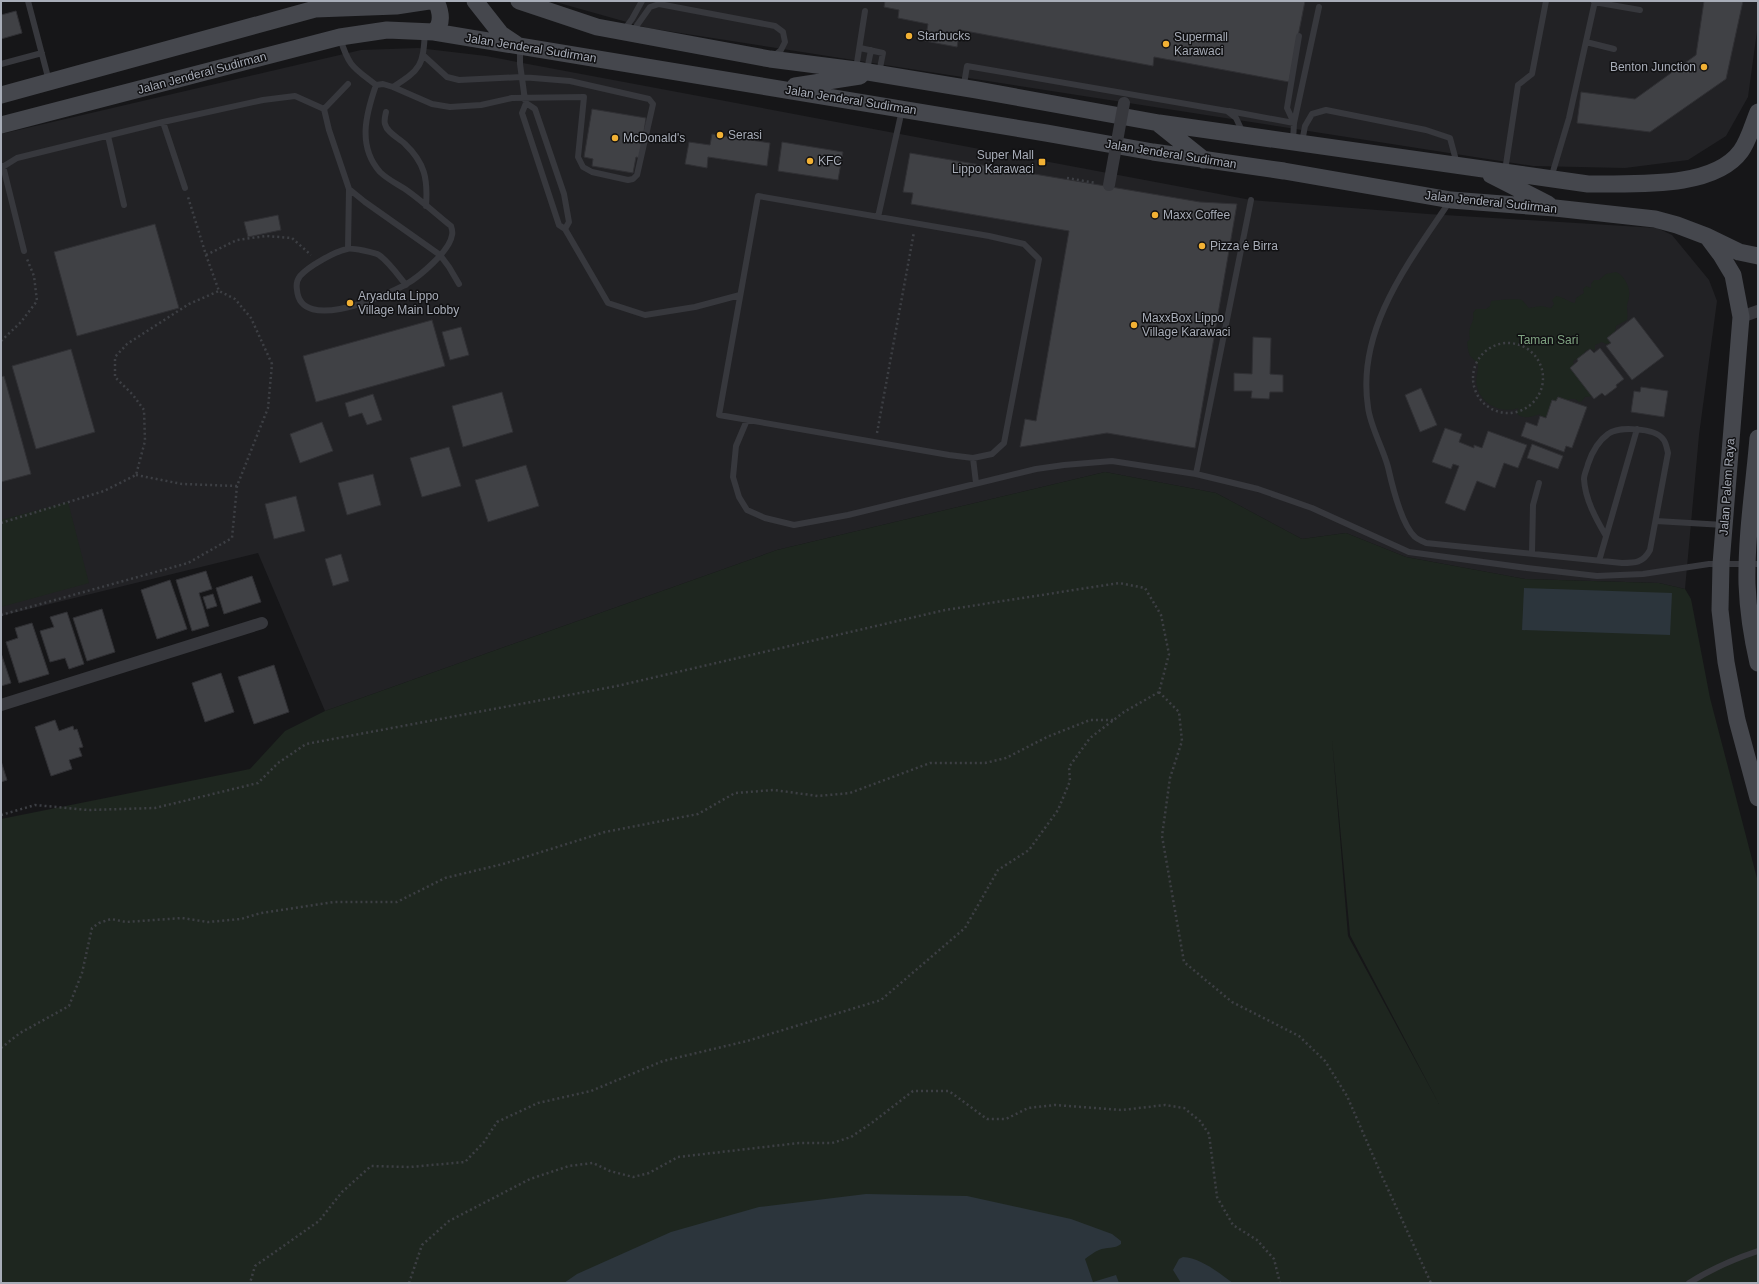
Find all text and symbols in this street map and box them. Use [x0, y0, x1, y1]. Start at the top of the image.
place label: Starbucks [917, 29, 970, 43]
place label: Supermall Karawaci [1174, 30, 1228, 58]
street label: Jalan Jenderal Sudirman [464, 31, 598, 65]
marker: Starbucks [904, 31, 914, 41]
marker: Supermall Karawaci [1161, 39, 1171, 49]
street label: Jalan Jenderal Sudirman [136, 49, 268, 97]
place label: Benton Junction [1610, 60, 1696, 74]
marker: Benton Junction [1699, 62, 1709, 72]
street label: Jalan Jenderal Sudirman [784, 83, 918, 117]
place label: Serasi [728, 128, 762, 142]
marker: Serasi [715, 130, 725, 140]
place label: McDonald's [623, 131, 685, 145]
marker: McDonald's [610, 133, 620, 143]
street label: Jalan Jenderal Sudirman [1104, 137, 1238, 171]
place label: Super Mall Lippo Karawaci [952, 148, 1034, 176]
place label: KFC [818, 154, 842, 168]
marker: KFC [805, 156, 815, 166]
marker: Super Mall Lippo Karawaci [1037, 157, 1047, 167]
street label: Jalan Jenderal Sudirman [1424, 188, 1558, 216]
place label: Maxx Coffee [1163, 208, 1230, 222]
marker: Maxx Coffee [1150, 210, 1160, 220]
place label: Pizza ė Birra [1210, 239, 1278, 253]
marker: Pizza ė Birra [1197, 241, 1207, 251]
place label: Aryaduta Lippo Village Main Lobby [358, 289, 459, 317]
marker: Aryaduta Lippo Village Main Lobby [345, 298, 355, 308]
place label: MaxxBox Lippo Village Karawaci [1142, 311, 1231, 339]
marker: MaxxBox Lippo Village Karawaci [1129, 320, 1139, 330]
park label: Taman Sari [1518, 333, 1578, 347]
street label: Jalan Palem Raya [1717, 438, 1737, 536]

